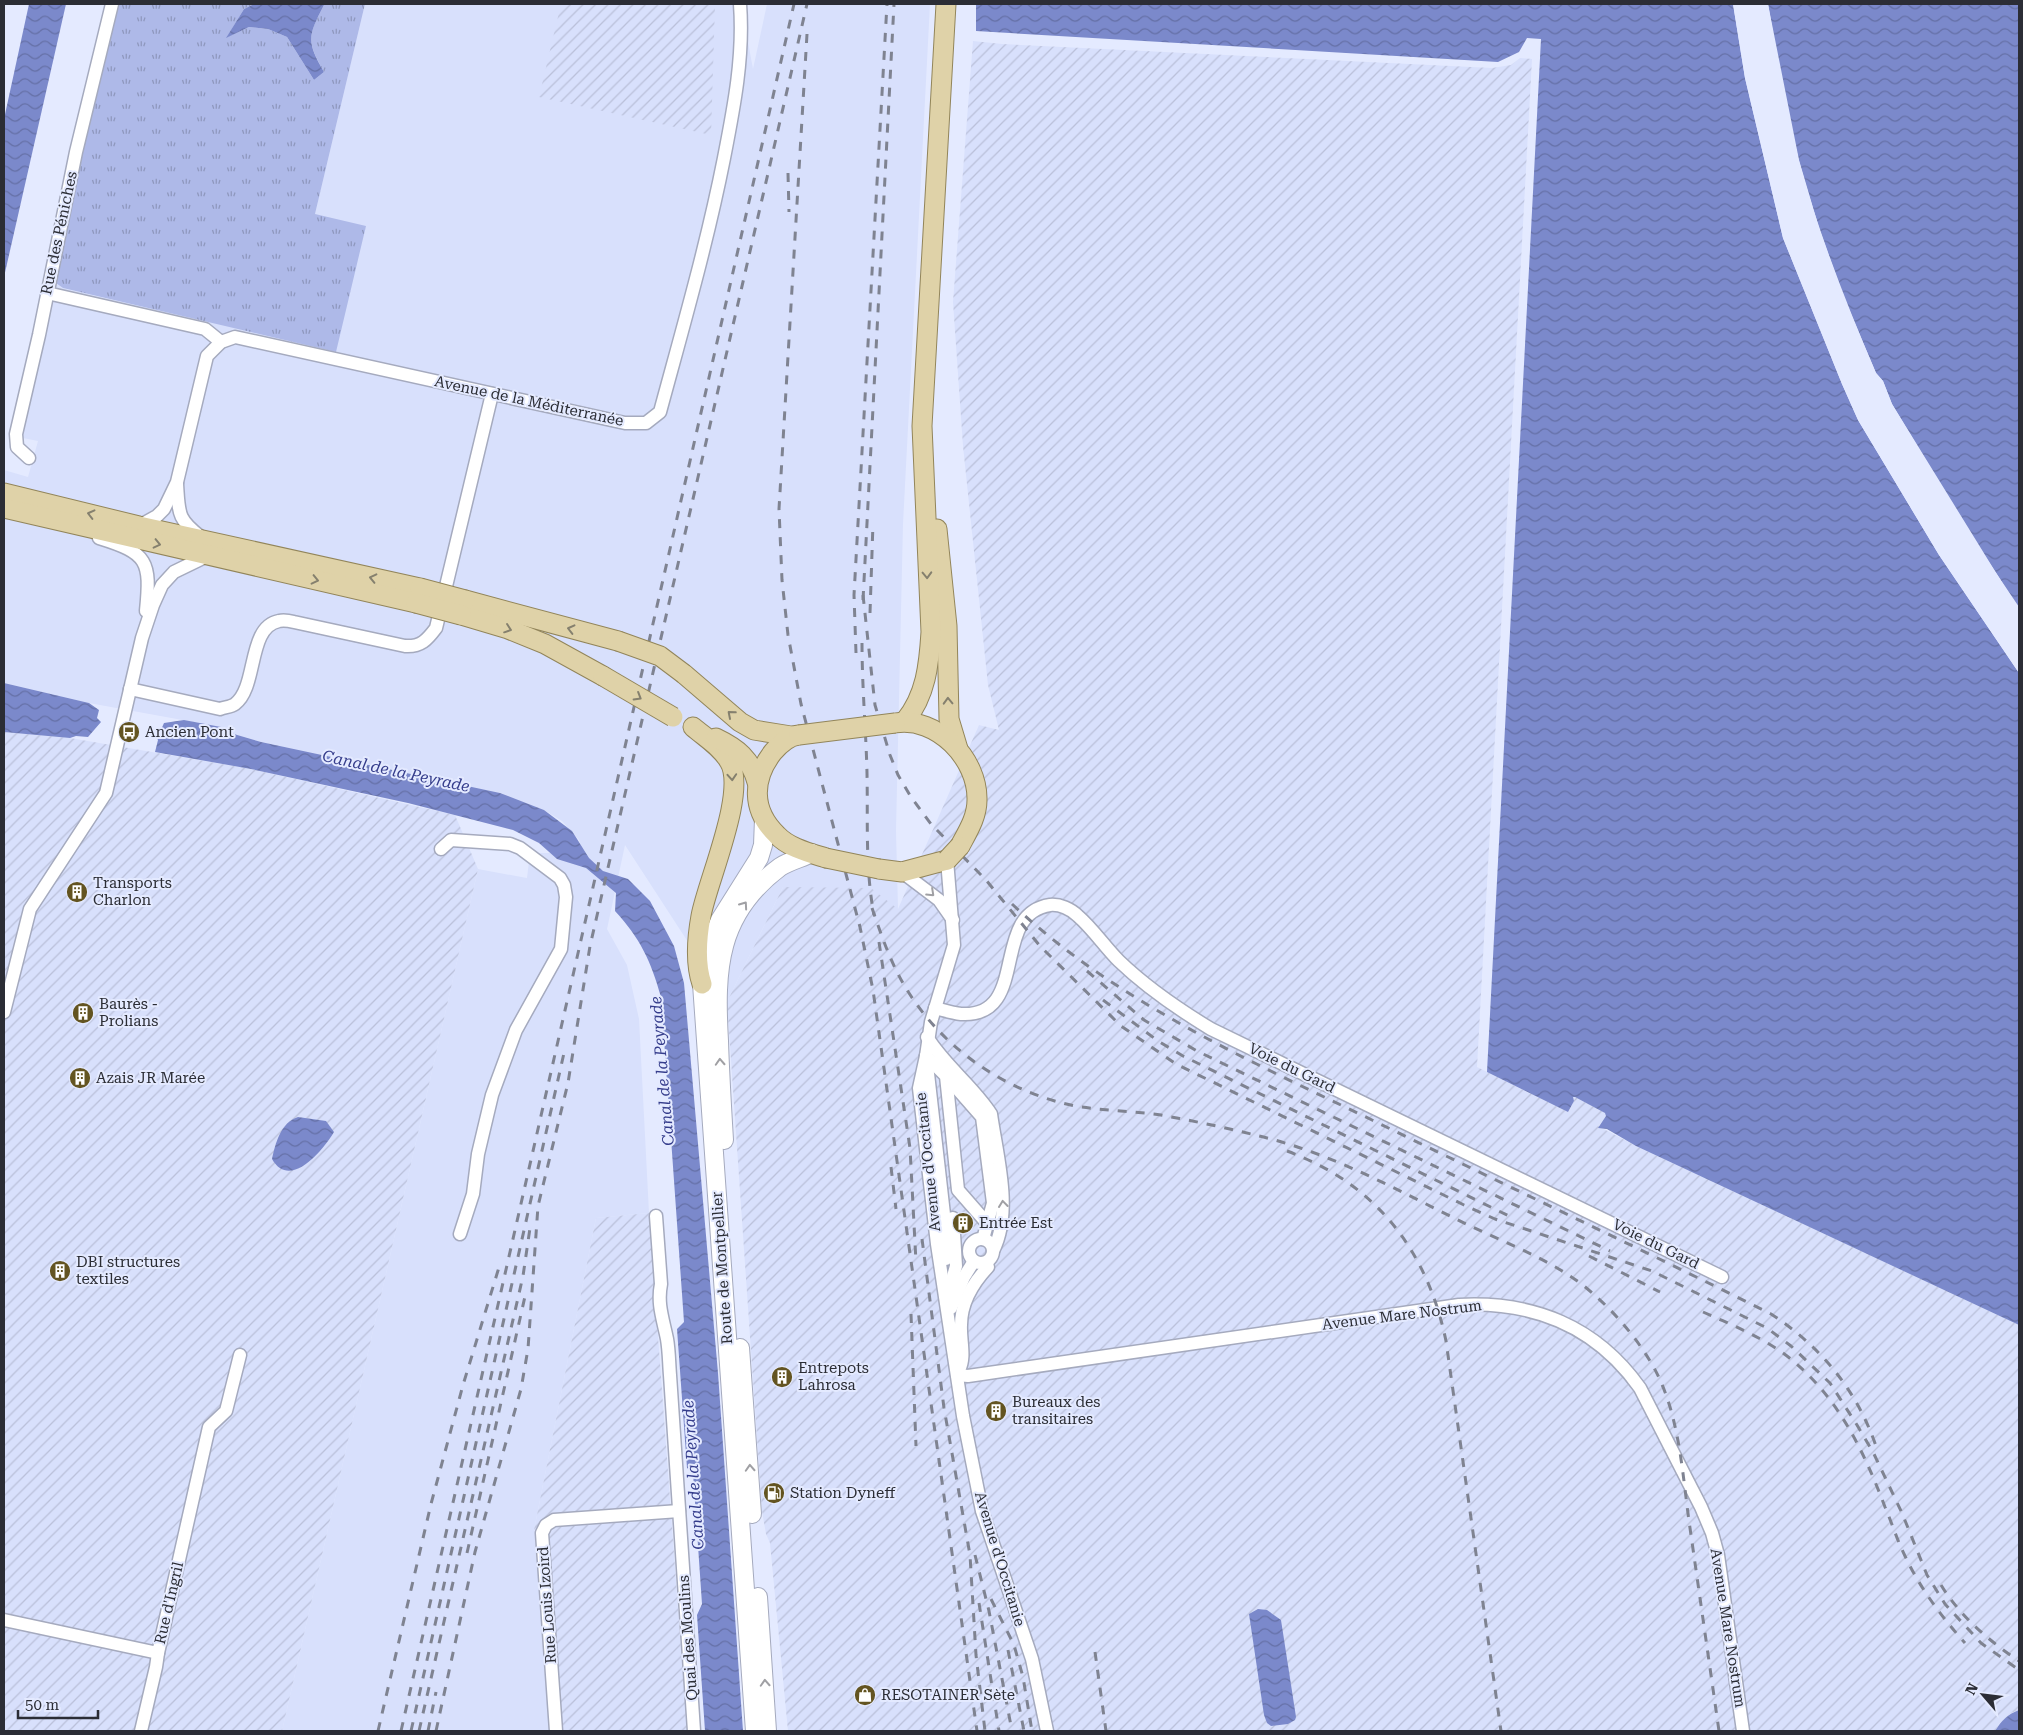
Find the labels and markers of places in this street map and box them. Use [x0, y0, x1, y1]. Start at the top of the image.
bus stop icon: Ancien Pont [117, 720, 141, 744]
place label: Ancien Pont [145, 723, 234, 741]
place label: Transports Charlon [93, 874, 172, 909]
building icon: Transports Charlon [65, 880, 89, 904]
place label: Baurès - Prolians [99, 995, 158, 1030]
building icon: Baurès - Prolians [71, 1001, 95, 1025]
building icon: Azais JR Marée [68, 1066, 92, 1090]
place label: Azais JR Marée [96, 1069, 205, 1087]
building icon: Entrée Est [951, 1211, 975, 1235]
place label: Entrée Est [979, 1214, 1053, 1232]
place label: DBI structures textiles [76, 1253, 180, 1288]
building icon: DBI structures textiles [48, 1259, 72, 1283]
place label: Entrepots Lahrosa [798, 1359, 869, 1394]
building icon: Entrepots Lahrosa [770, 1365, 794, 1389]
place label: Bureaux des transitaires [1012, 1393, 1100, 1428]
building icon: Bureaux des transitaires [984, 1399, 1008, 1423]
fuel station icon: Station Dyneff [762, 1481, 786, 1505]
place label: Station Dyneff [790, 1484, 896, 1502]
shop icon: RESOTAINER Sète [853, 1683, 877, 1707]
place label: RESOTAINER Sète [881, 1686, 1015, 1704]

